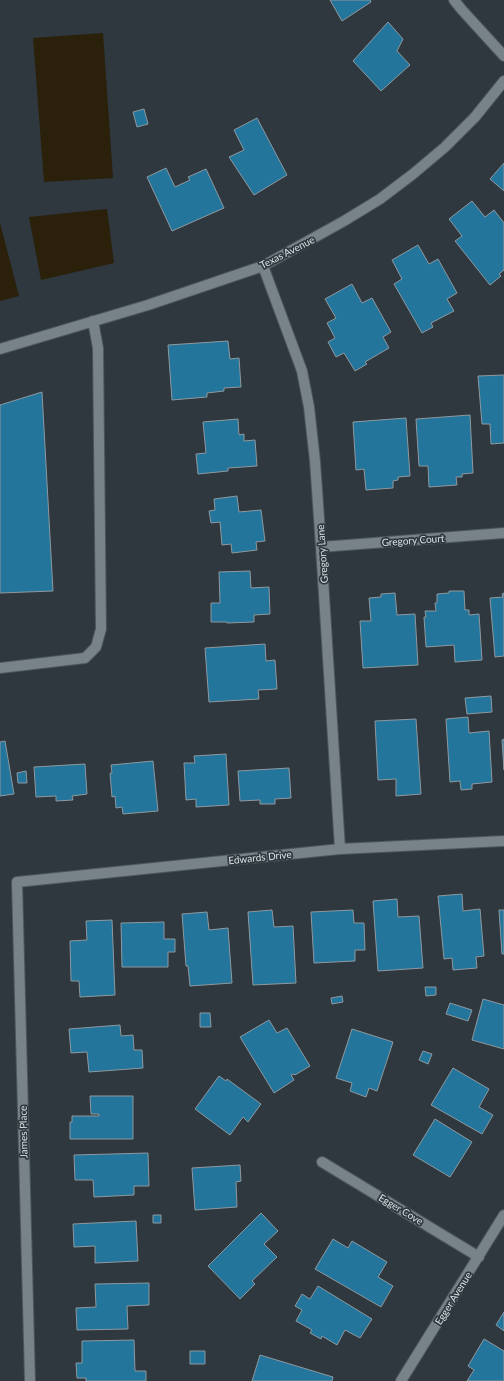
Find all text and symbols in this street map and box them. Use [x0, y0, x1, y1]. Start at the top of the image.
street label: Texas Avenue [258, 233, 316, 271]
street label: Gregory Lane [314, 524, 330, 584]
street label: Gregory Court [381, 532, 445, 548]
street label: Edwards Drive [228, 848, 292, 866]
street label: James Place [17, 1106, 29, 1158]
street label: Egger Cove [377, 1191, 425, 1227]
street label: Egger Avenue [432, 1269, 474, 1327]

